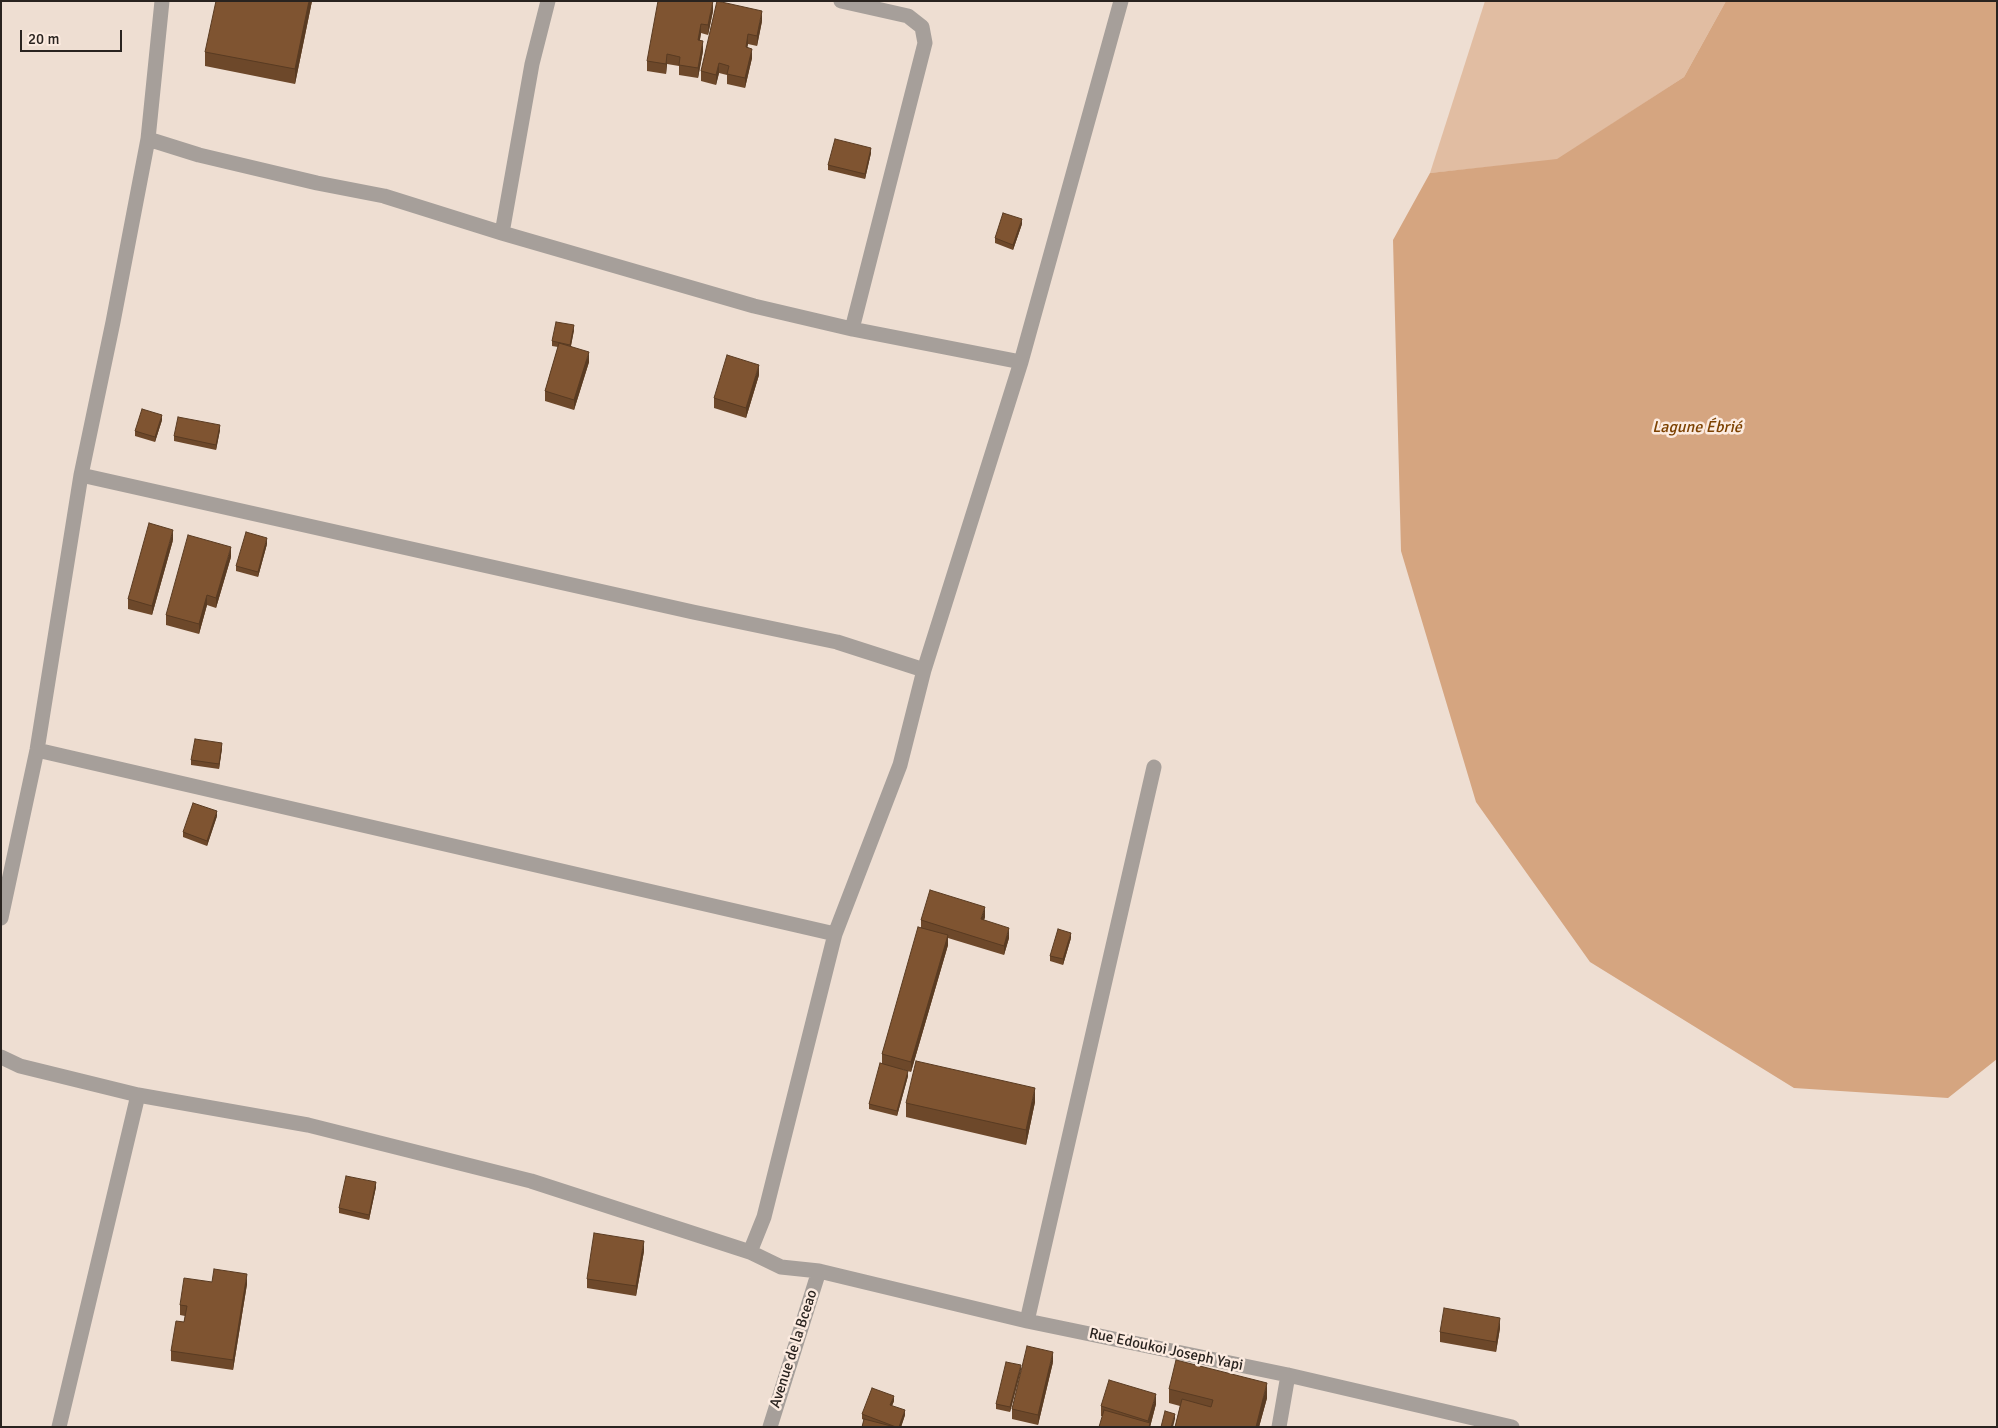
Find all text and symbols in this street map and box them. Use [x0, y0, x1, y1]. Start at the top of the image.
scale bar [22, 20, 125, 52]
text: 20 m [28, 30, 59, 48]
water label: Lagune Ébrié [1652, 418, 1742, 438]
street label: Avenue de la Bceao [766, 1288, 822, 1410]
street label: Rue Edoukoi Joseph Yapi [1087, 1325, 1245, 1375]

